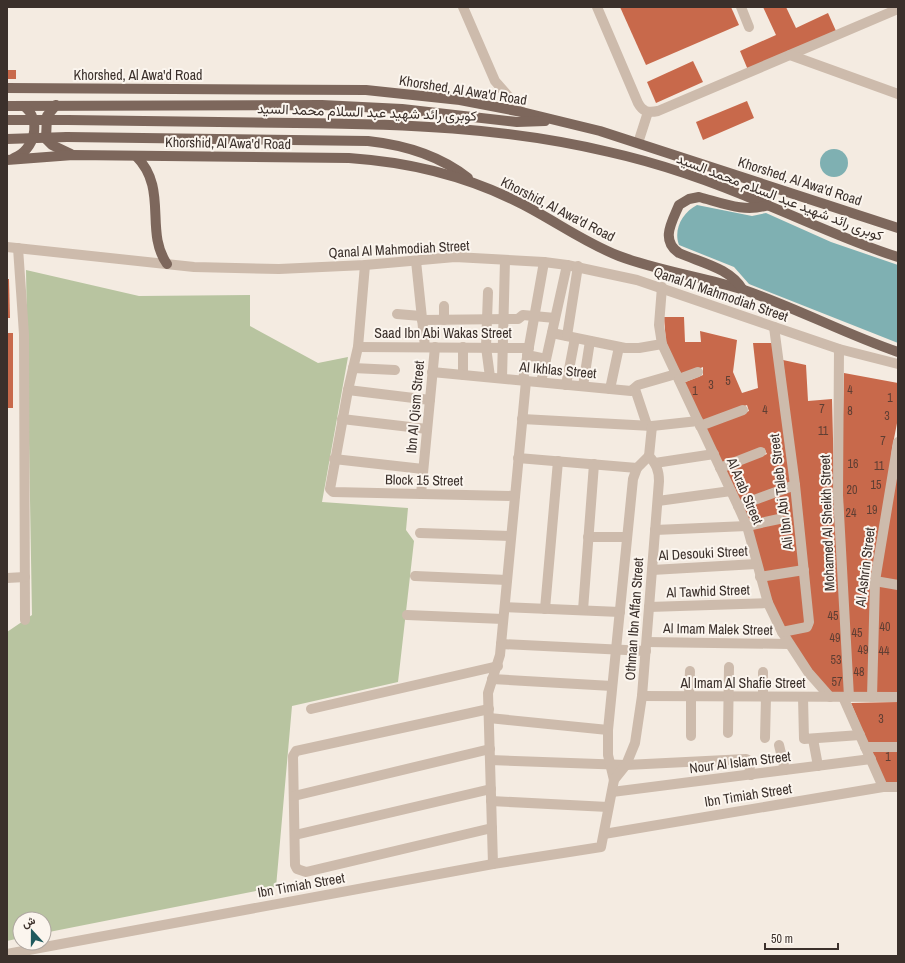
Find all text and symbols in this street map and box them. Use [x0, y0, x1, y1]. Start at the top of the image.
street label: Khorshed, Al Awa'd Road [73, 66, 203, 84]
street label: Khorshed, Al Awa'd Road [398, 71, 528, 109]
street label: كوبرى رائد شهيد عبد السلام محمد السيد [257, 99, 477, 125]
street label: Khorshid, Al Awa'd Road [165, 133, 291, 153]
street label: كوبرى رائد شهيد عبد السلام محمد السيد [674, 149, 886, 245]
street label: Khorshed, Al Awa'd Road [736, 153, 864, 209]
street label: Khorshid, Al Awa'd Road [498, 172, 618, 246]
street label: Qanal Al Mahmodiah Street [328, 236, 470, 262]
street label: Qanal Al Mahmodiah Street [651, 263, 791, 325]
street label: Saad Ibn Abi Wakas Street [374, 324, 512, 342]
street label: Al Ikhlas Street [518, 358, 597, 382]
street label: Ibn Al Qism Street [402, 360, 428, 454]
house number: 5 [725, 373, 731, 389]
house number: 3 [708, 377, 714, 393]
house number: 4 [847, 382, 853, 398]
house number: 1 [692, 383, 698, 399]
house number: 1 [887, 390, 893, 406]
house number: 7 [819, 401, 825, 417]
house number: 4 [762, 402, 768, 418]
house number: 8 [847, 403, 853, 419]
house number: 3 [884, 408, 890, 424]
house number: 11 [818, 423, 829, 439]
street label: Ali Ibn Abi Taleb Street [765, 433, 797, 552]
house number: 7 [880, 433, 886, 449]
street label: Al Arab Street [722, 454, 767, 527]
street label: Mohamed Al Sheikh Street [816, 454, 838, 592]
house number: 16 [848, 456, 858, 472]
house number: 11 [874, 458, 885, 474]
street label: Block 15 Street [385, 470, 463, 490]
house number: 15 [871, 477, 882, 493]
house number: 20 [847, 482, 857, 498]
house number: 19 [867, 502, 877, 518]
house number: 24 [846, 505, 857, 521]
street label: Al Ashrin Street [851, 526, 879, 609]
street label: Al Desouki Street [657, 542, 748, 564]
street label: Othman Ibn Affan Street [621, 557, 647, 681]
street label: Al Tawhid Street [665, 581, 750, 601]
house number: 45 [828, 608, 839, 624]
street label: Al Imam Malek Street [662, 619, 773, 639]
house number: 40 [880, 619, 890, 635]
house number: 45 [852, 625, 863, 641]
house number: 49 [830, 630, 840, 646]
house number: 49 [858, 642, 868, 658]
house number: 44 [879, 643, 890, 659]
house number: 53 [831, 652, 841, 668]
house number: 48 [854, 664, 864, 680]
street label: Al Imam Al Shafie Street [679, 674, 806, 692]
house number: 57 [832, 674, 843, 690]
house number: 3 [878, 711, 884, 727]
street label: Nour Al Islam Street [688, 747, 792, 777]
house number: 1 [885, 749, 891, 765]
street label: Ibn Timiah Street [703, 779, 793, 811]
street label: Ibn Timiah Street [256, 868, 346, 902]
north arrow [12, 911, 52, 951]
text: ش [20, 913, 37, 931]
scale bar [765, 925, 838, 951]
text: 50 m [771, 931, 793, 947]

